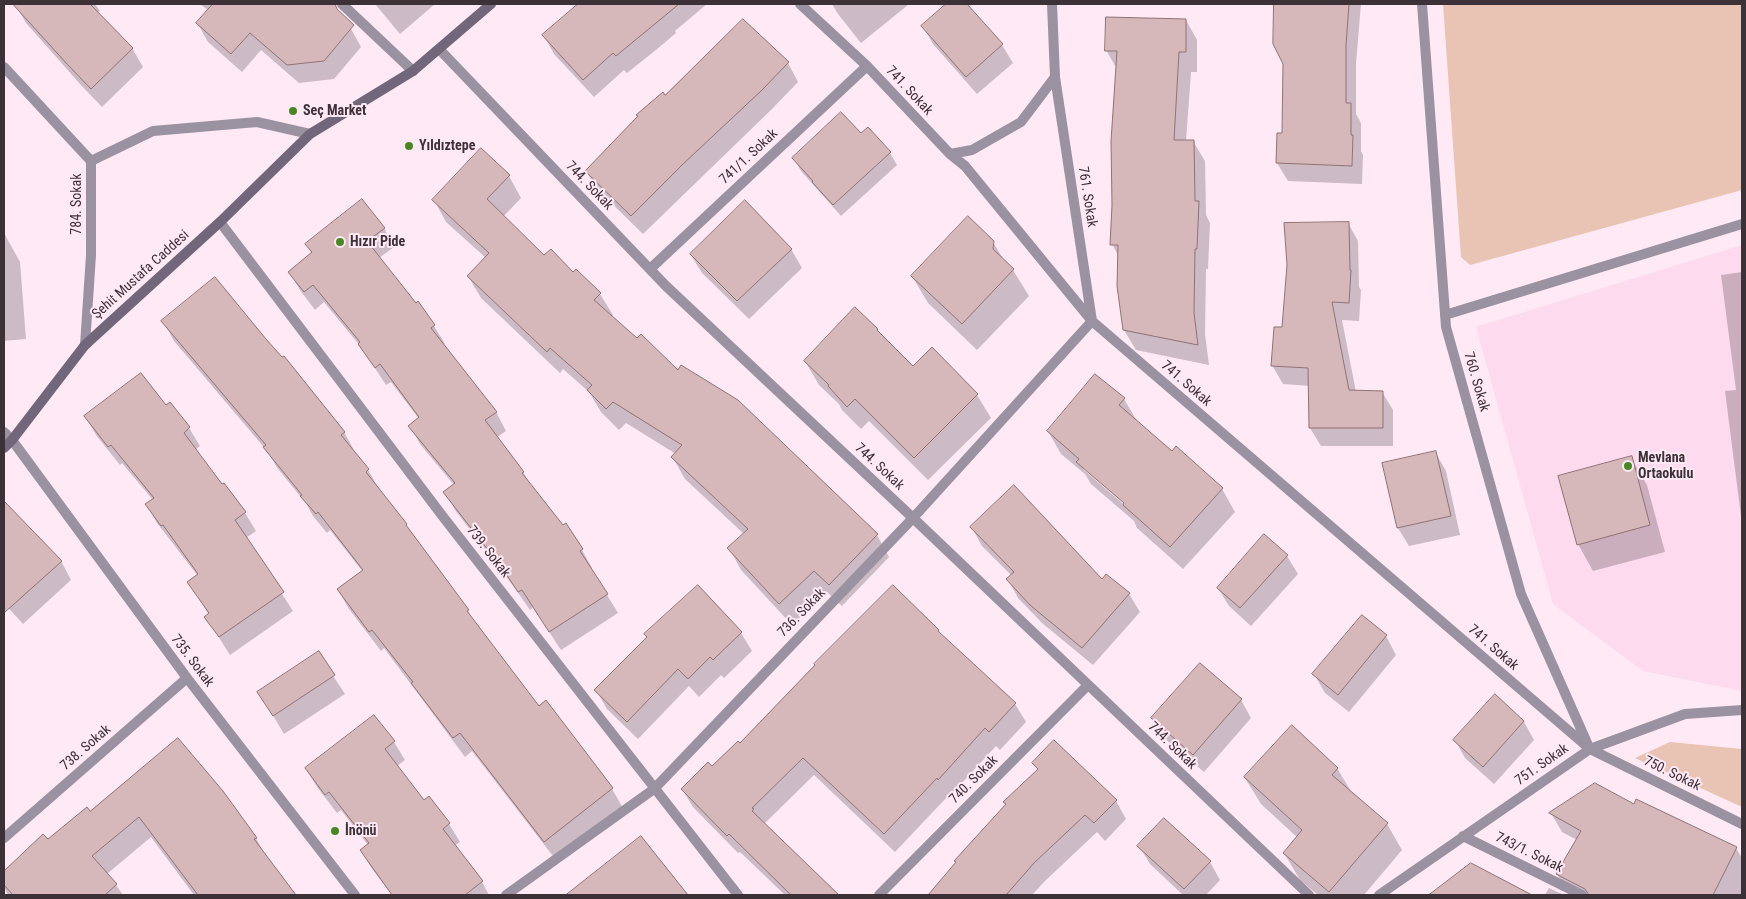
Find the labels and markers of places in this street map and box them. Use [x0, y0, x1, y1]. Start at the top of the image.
place label: Seç Market [303, 103, 366, 119]
marker: Seç Market [287, 105, 299, 117]
place label: Yıldıztepe [419, 138, 475, 154]
marker: Yıldıztepe [403, 140, 415, 152]
place label: Hızır Pide [350, 234, 405, 250]
marker: Hızır Pide [334, 236, 346, 248]
place label: Mevlana Ortaokulu [1638, 450, 1693, 482]
marker: Mevlana Ortaokulu [1622, 460, 1634, 472]
place label: İnönü [345, 823, 376, 839]
marker: İnönü [329, 825, 341, 837]

